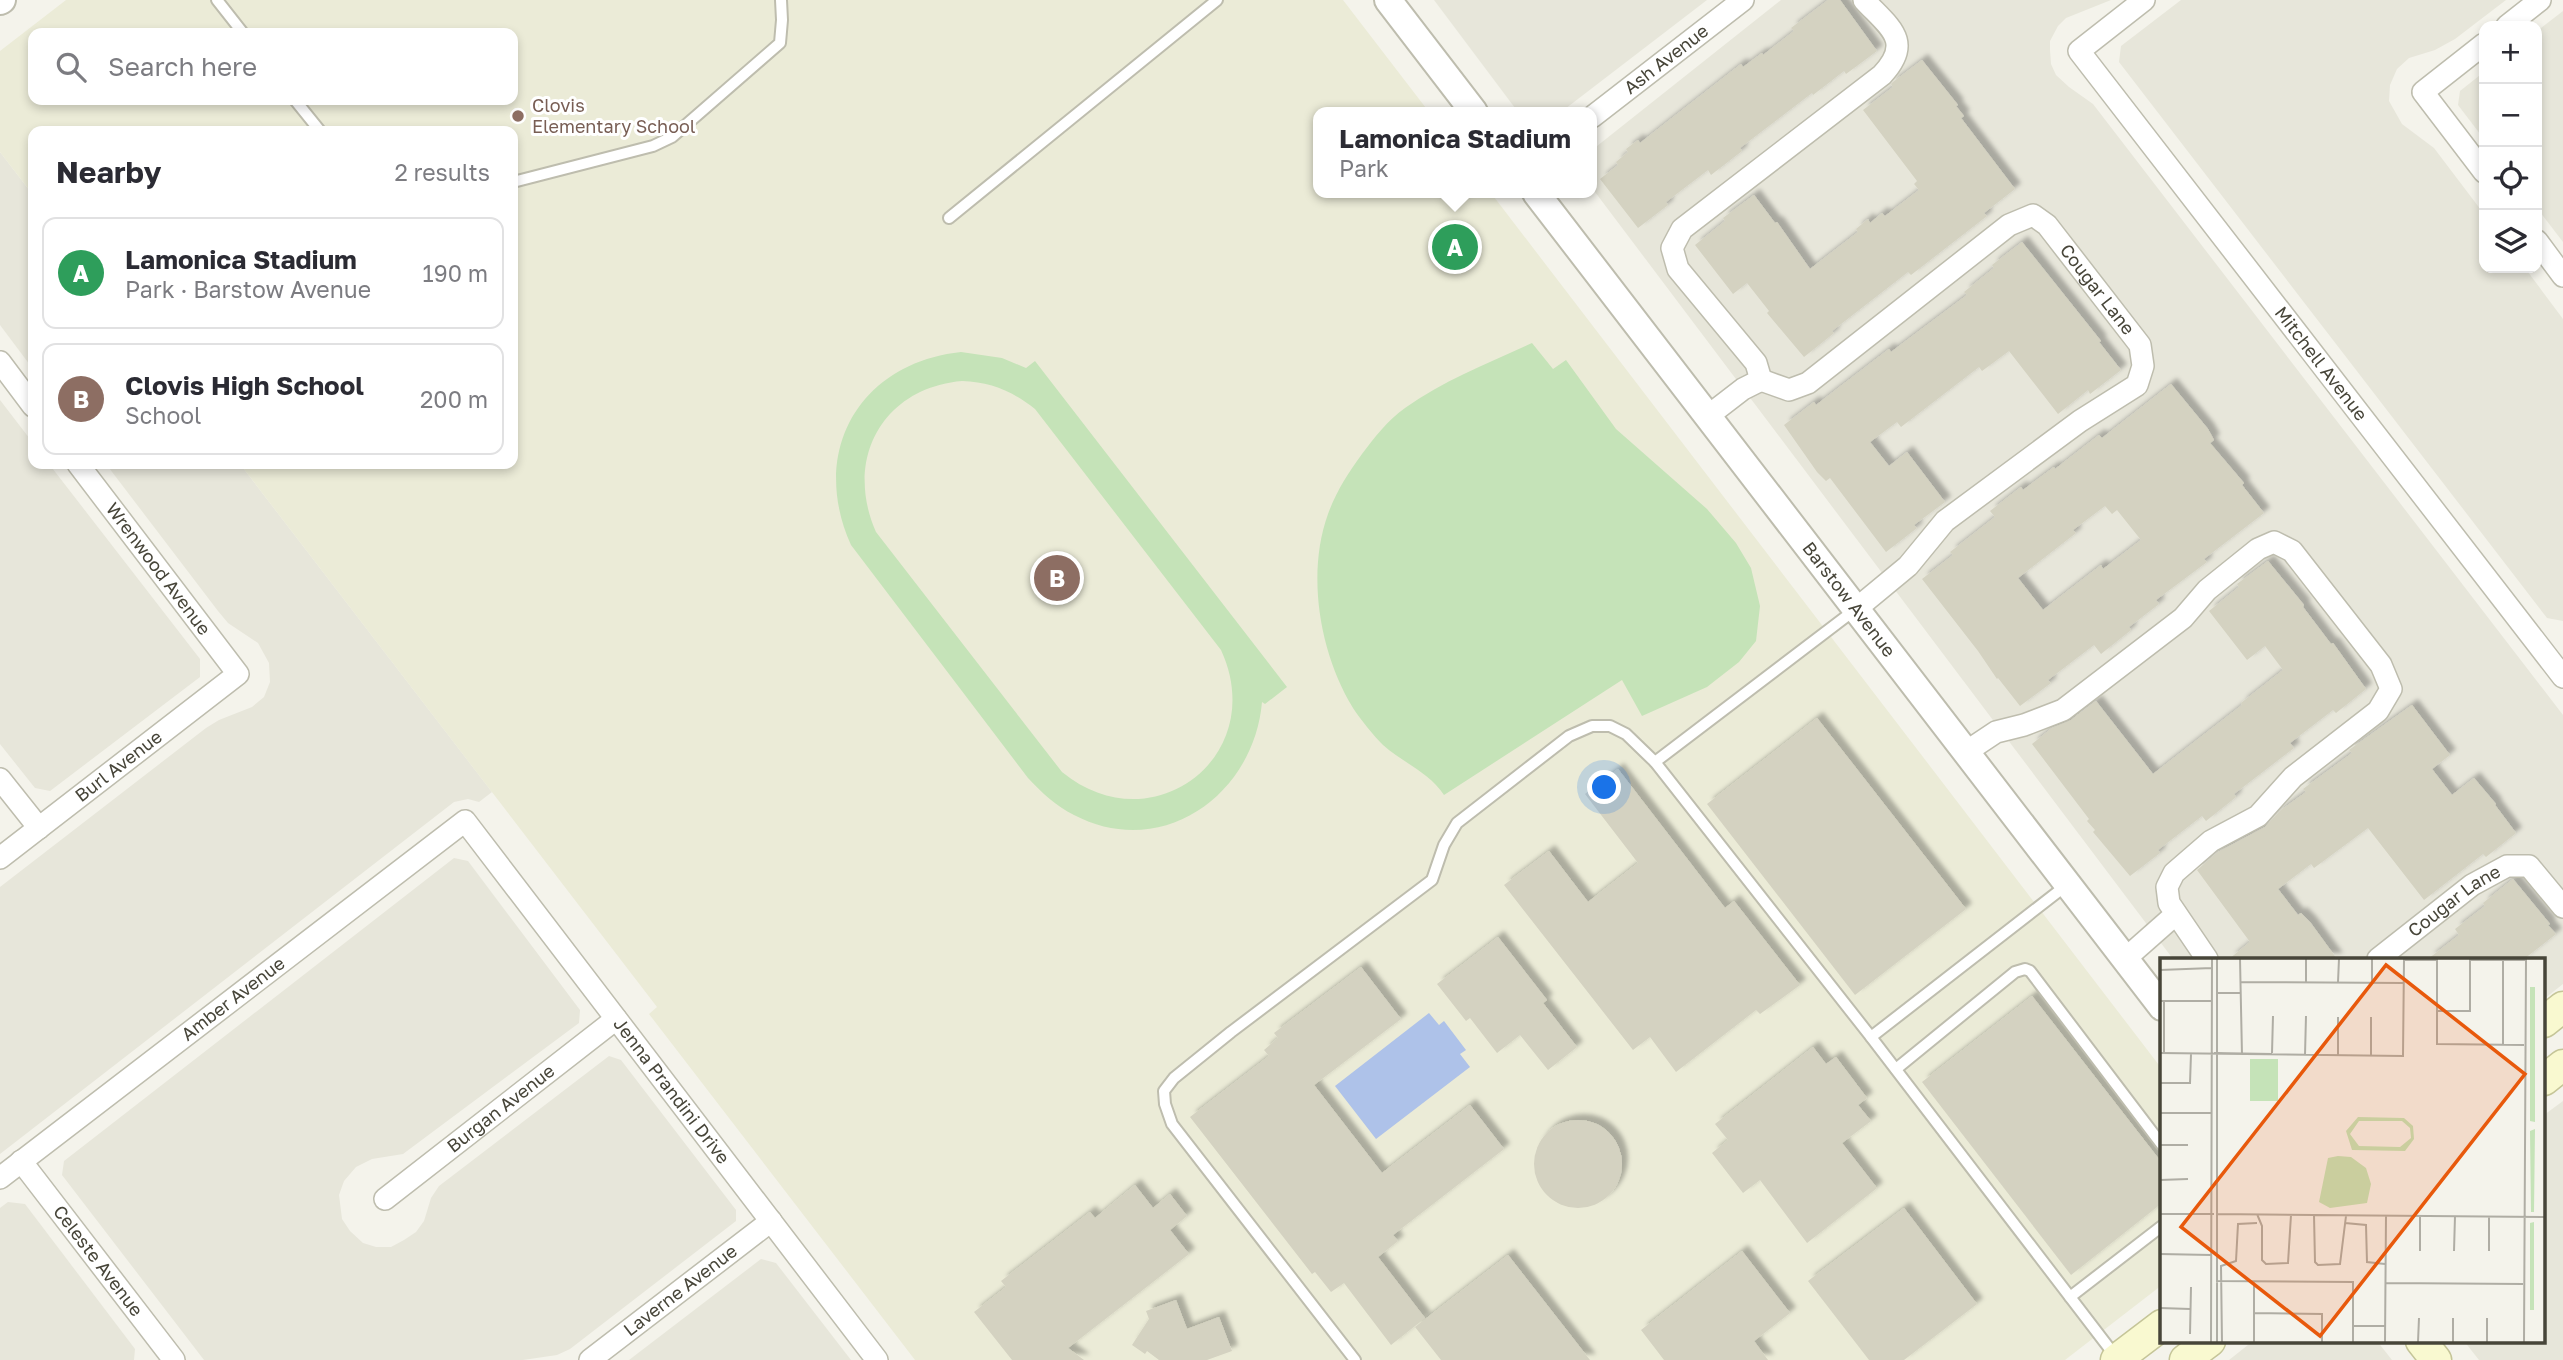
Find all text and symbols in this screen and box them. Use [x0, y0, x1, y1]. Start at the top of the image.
street label: Ash Avenue [1619, 19, 1712, 98]
map controls [2479, 21, 2542, 273]
button: + [2479, 21, 2542, 84]
search box [28, 28, 518, 105]
icon: search [52, 48, 90, 86]
text: Search here [108, 51, 257, 82]
button: − [2479, 84, 2542, 147]
place label: Clovis Elementary School [532, 94, 696, 137]
popup [1313, 107, 1597, 198]
marker: Clovis Elementary School [510, 108, 526, 124]
text: Lamonica Stadium [1339, 123, 1571, 154]
button: locate [2479, 147, 2542, 210]
text: Nearby [56, 154, 161, 190]
text: Park [1339, 154, 1389, 182]
text: 2 results [394, 158, 490, 186]
button: layers [2479, 210, 2542, 273]
pin: A [1432, 221, 1478, 273]
street label: Cougar Lane [2056, 239, 2140, 339]
text: Lamonica Stadium [125, 244, 357, 275]
text: A [73, 259, 89, 287]
text: 190 m [423, 259, 488, 287]
text: Park · Barstow Avenue [125, 275, 371, 303]
street label: Mitchell Avenue [2271, 302, 2373, 425]
text: Clovis High School [125, 370, 364, 401]
text: B [73, 385, 89, 413]
text: 200 m [420, 385, 488, 413]
text: School [125, 401, 201, 429]
street label: Wrenwood Avenue [102, 498, 216, 639]
street label: Barstow Avenue [1798, 537, 1901, 661]
pin: B [1034, 552, 1080, 604]
street label: Burl Avenue [70, 725, 166, 806]
your location [1587, 770, 1621, 804]
street label: Cougar Lane [2403, 860, 2504, 941]
street label: Amber Avenue [176, 951, 289, 1045]
inset map [2160, 958, 2546, 1342]
street label: Jenna Prandini Drive [609, 1013, 735, 1168]
street label: Burgan Avenue [442, 1059, 558, 1157]
street label: Celeste Avenue [49, 1200, 148, 1320]
street label: Laverne Avenue [619, 1239, 741, 1340]

